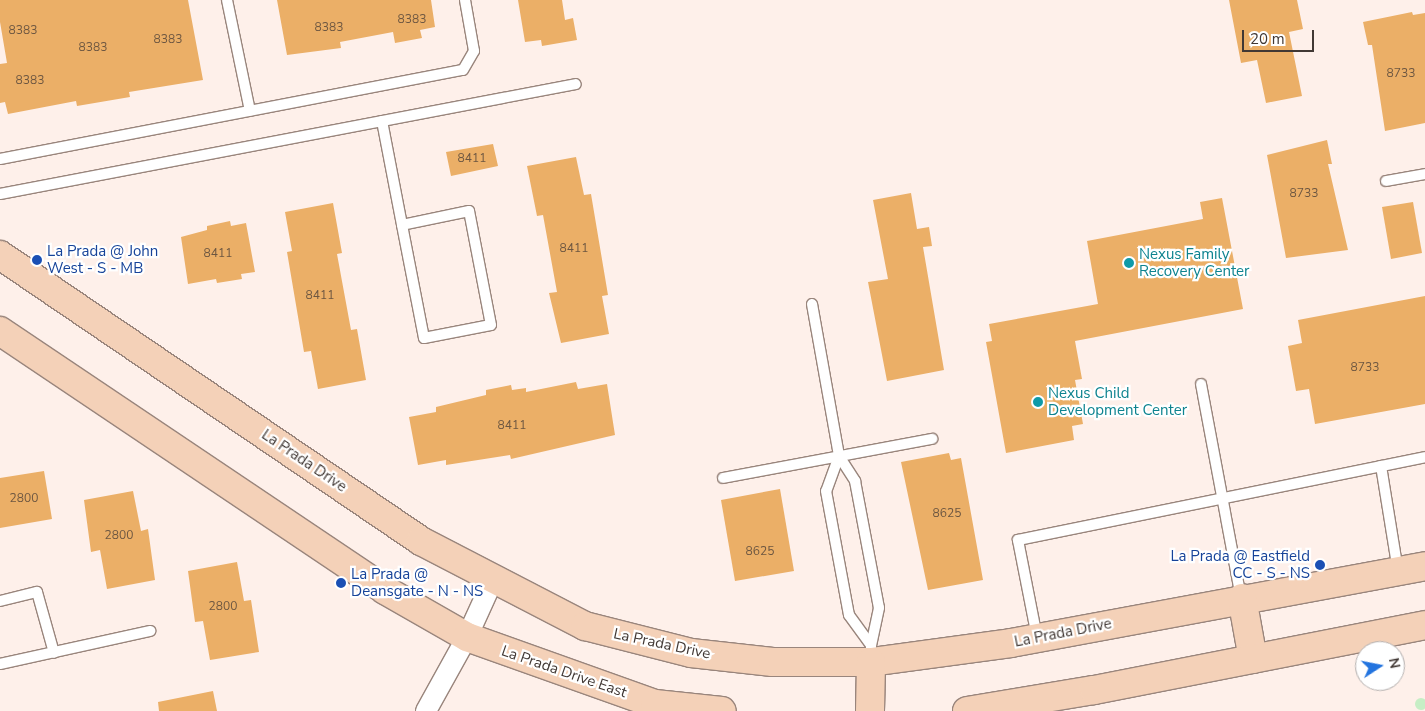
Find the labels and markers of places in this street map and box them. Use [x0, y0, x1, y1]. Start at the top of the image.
place label: La Prada @ John West - S - MB [47, 242, 158, 277]
place label: Nexus Family Recovery Center [1139, 245, 1249, 280]
marker: La Prada @ John West - S - MB [31, 254, 43, 266]
marker: Nexus Family Recovery Center [1123, 257, 1135, 269]
place label: Nexus Child Development Center [1048, 384, 1187, 419]
marker: Nexus Child Development Center [1032, 396, 1044, 408]
place label: La Prada @ Eastfield CC - S - NS [1170, 547, 1310, 582]
marker: La Prada @ Eastfield CC - S - NS [1314, 559, 1326, 571]
place label: La Prada @ Deansgate - N - NS [351, 565, 483, 600]
marker: La Prada @ Deansgate - N - NS [335, 577, 347, 589]

